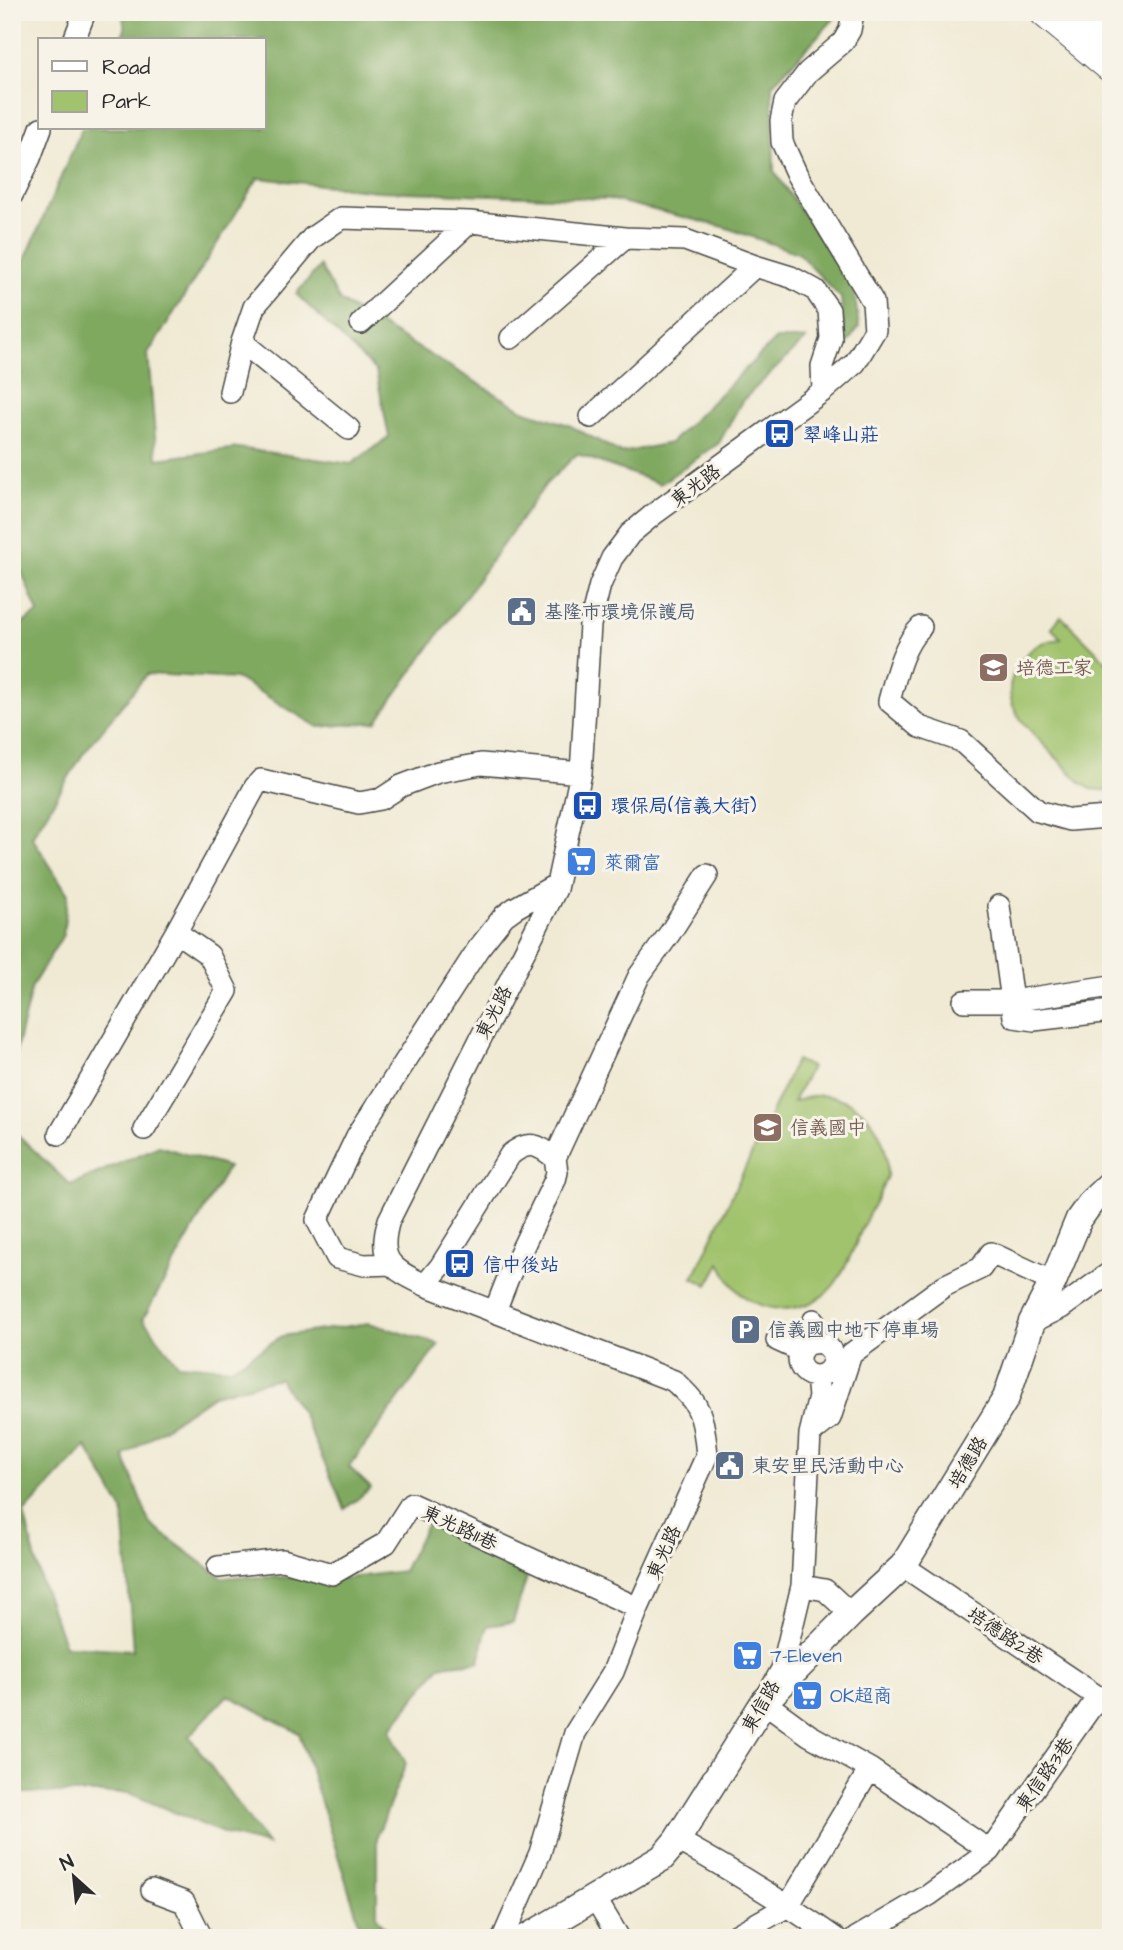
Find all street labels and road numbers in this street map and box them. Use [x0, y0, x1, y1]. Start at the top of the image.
street label: 東光路 [665, 458, 727, 514]
street label: 東光路 [469, 981, 519, 1044]
street label: 培德路 [942, 1431, 995, 1494]
street label: 東光路11巷 [417, 1499, 502, 1558]
street label: 東光路 [640, 1521, 688, 1584]
street label: 培德路2巷 [962, 1601, 1049, 1672]
street label: 東信路 [735, 1675, 787, 1738]
street label: 東信路3巷 [1010, 1732, 1081, 1818]

